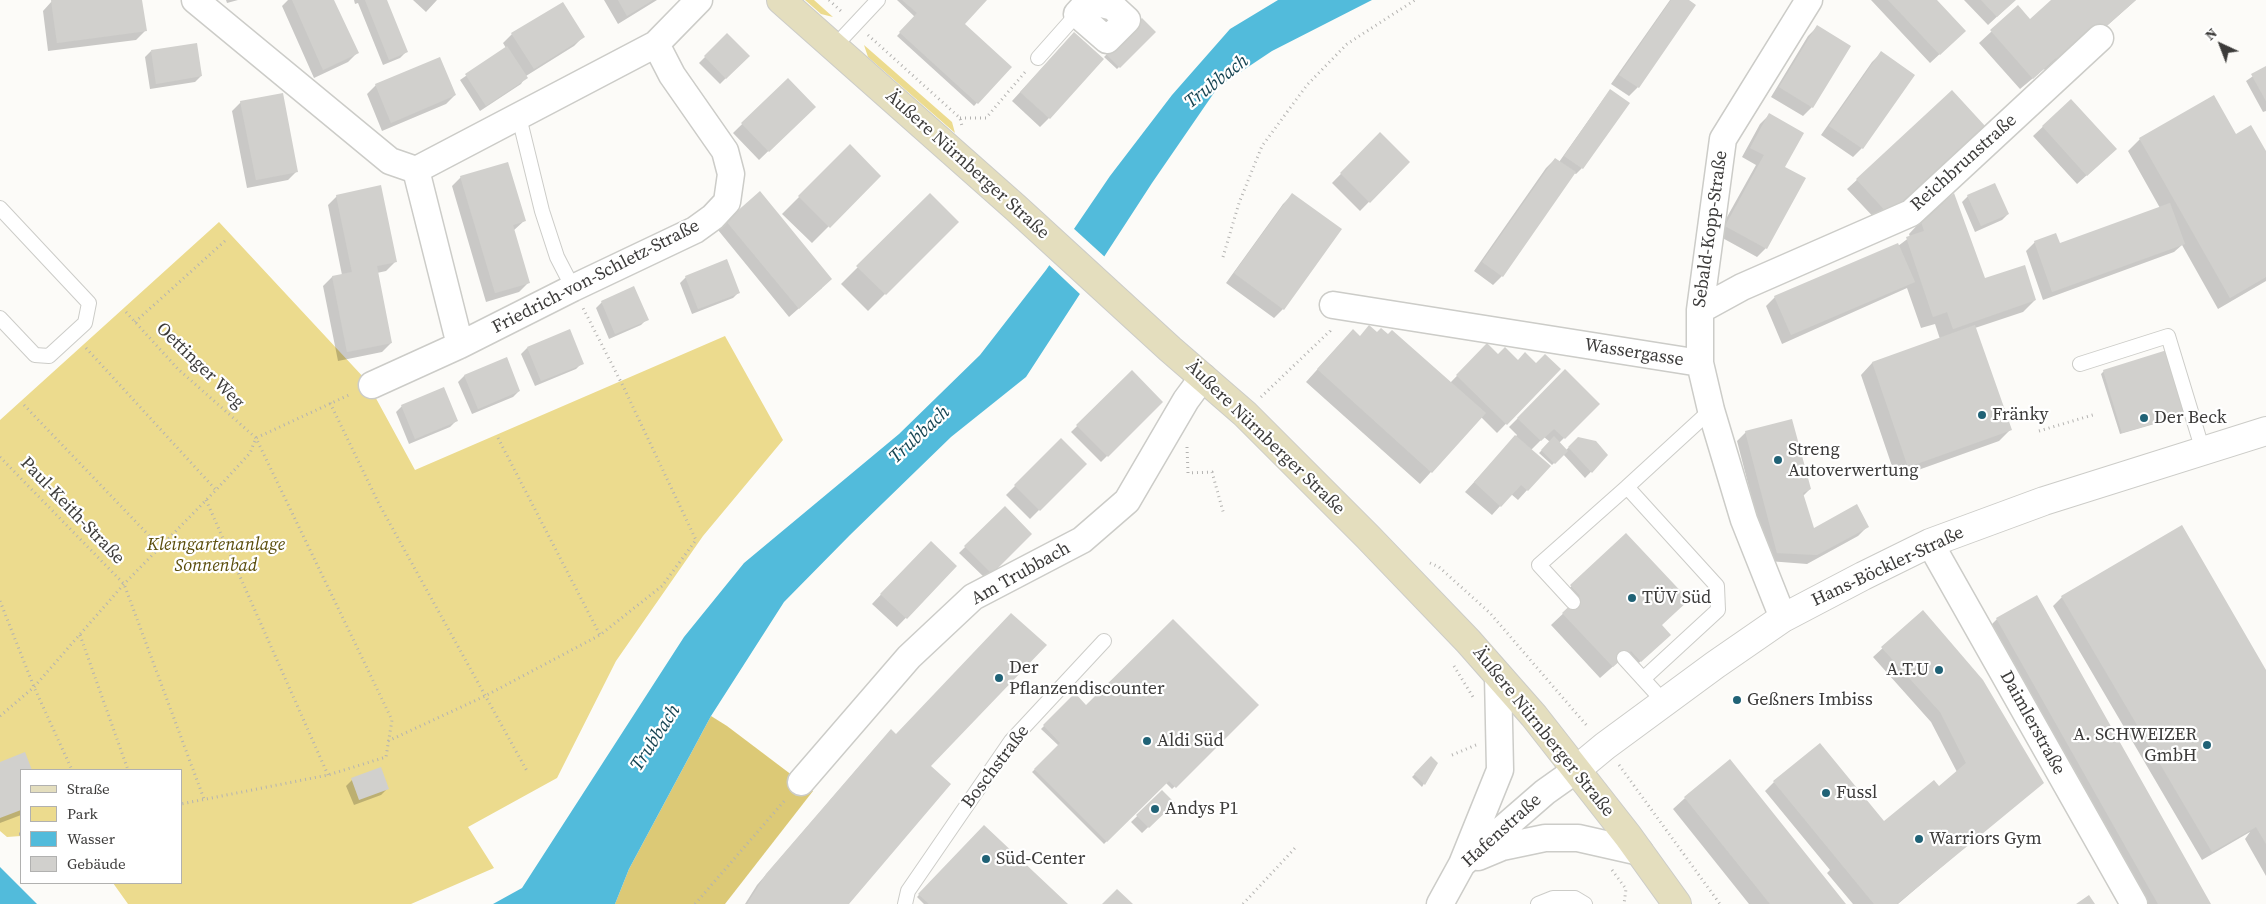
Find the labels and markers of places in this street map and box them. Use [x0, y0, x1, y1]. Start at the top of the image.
place label: Fränky [1992, 404, 2049, 426]
place label: Der Beck [2154, 407, 2227, 429]
marker: Fränky [1976, 409, 1988, 421]
marker: Der Beck [2138, 412, 2150, 424]
place label: Streng Autoverwertung [1788, 439, 1919, 482]
marker: Streng Autoverwertung [1772, 454, 1784, 466]
place label: TÜV Süd [1642, 587, 1711, 609]
marker: TÜV Süd [1626, 592, 1638, 604]
place label: Der Pflanzendiscounter [1009, 657, 1165, 700]
place label: A.T.U [1886, 659, 1929, 681]
marker: A.T.U [1933, 664, 1945, 676]
marker: Der Pflanzendiscounter [993, 672, 1005, 684]
place label: Geßners Imbiss [1747, 689, 1873, 711]
marker: Geßners Imbiss [1731, 694, 1743, 706]
place label: A. SCHWEIZER GmbH [2073, 724, 2197, 766]
place label: Aldi Süd [1157, 730, 1224, 752]
marker: Aldi Süd [1141, 735, 1153, 747]
marker: A. SCHWEIZER GmbH [2201, 739, 2213, 751]
place label: Fussl [1836, 782, 1877, 804]
marker: Fussl [1820, 787, 1832, 799]
place label: Andys P1 [1165, 798, 1239, 820]
marker: Andys P1 [1149, 803, 1161, 815]
place label: Warriors Gym [1929, 828, 2042, 850]
marker: Warriors Gym [1913, 833, 1925, 845]
place label: Süd-Center [996, 848, 1085, 870]
marker: Süd-Center [980, 853, 992, 865]

